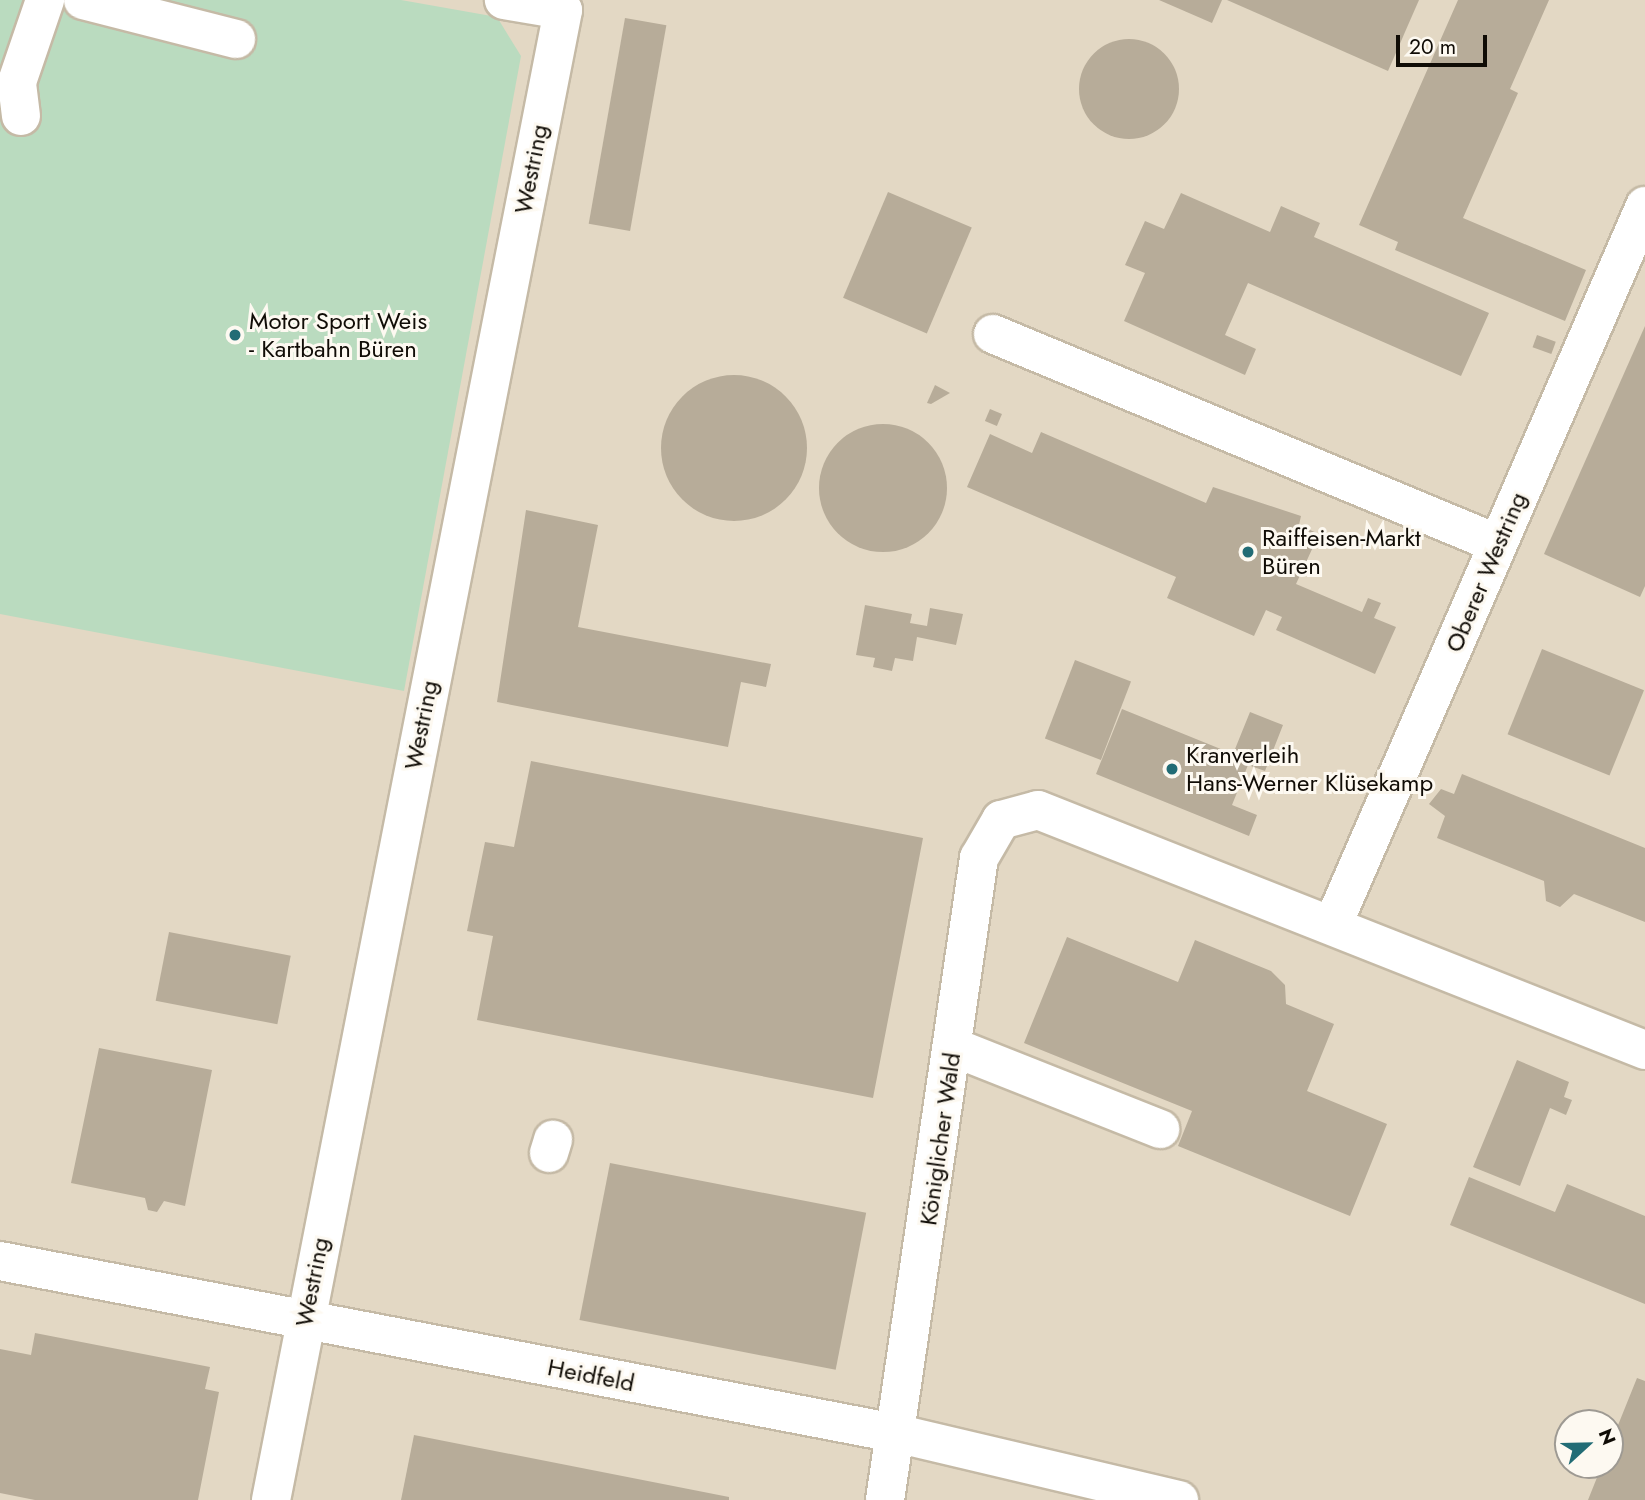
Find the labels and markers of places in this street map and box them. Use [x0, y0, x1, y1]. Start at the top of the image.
place label: Motor Sport Weis - Kartbahn Büren [249, 307, 427, 363]
marker: Motor Sport Weis - Kartbahn Büren [227, 327, 243, 343]
place label: Raiffeisen-Markt Büren [1262, 524, 1421, 580]
marker: Raiffeisen-Markt Büren [1240, 544, 1256, 560]
place label: Kranverleih Hans-Werner Klüsekamp [1186, 741, 1433, 797]
marker: Kranverleih Hans-Werner Klüsekamp [1164, 761, 1180, 777]

